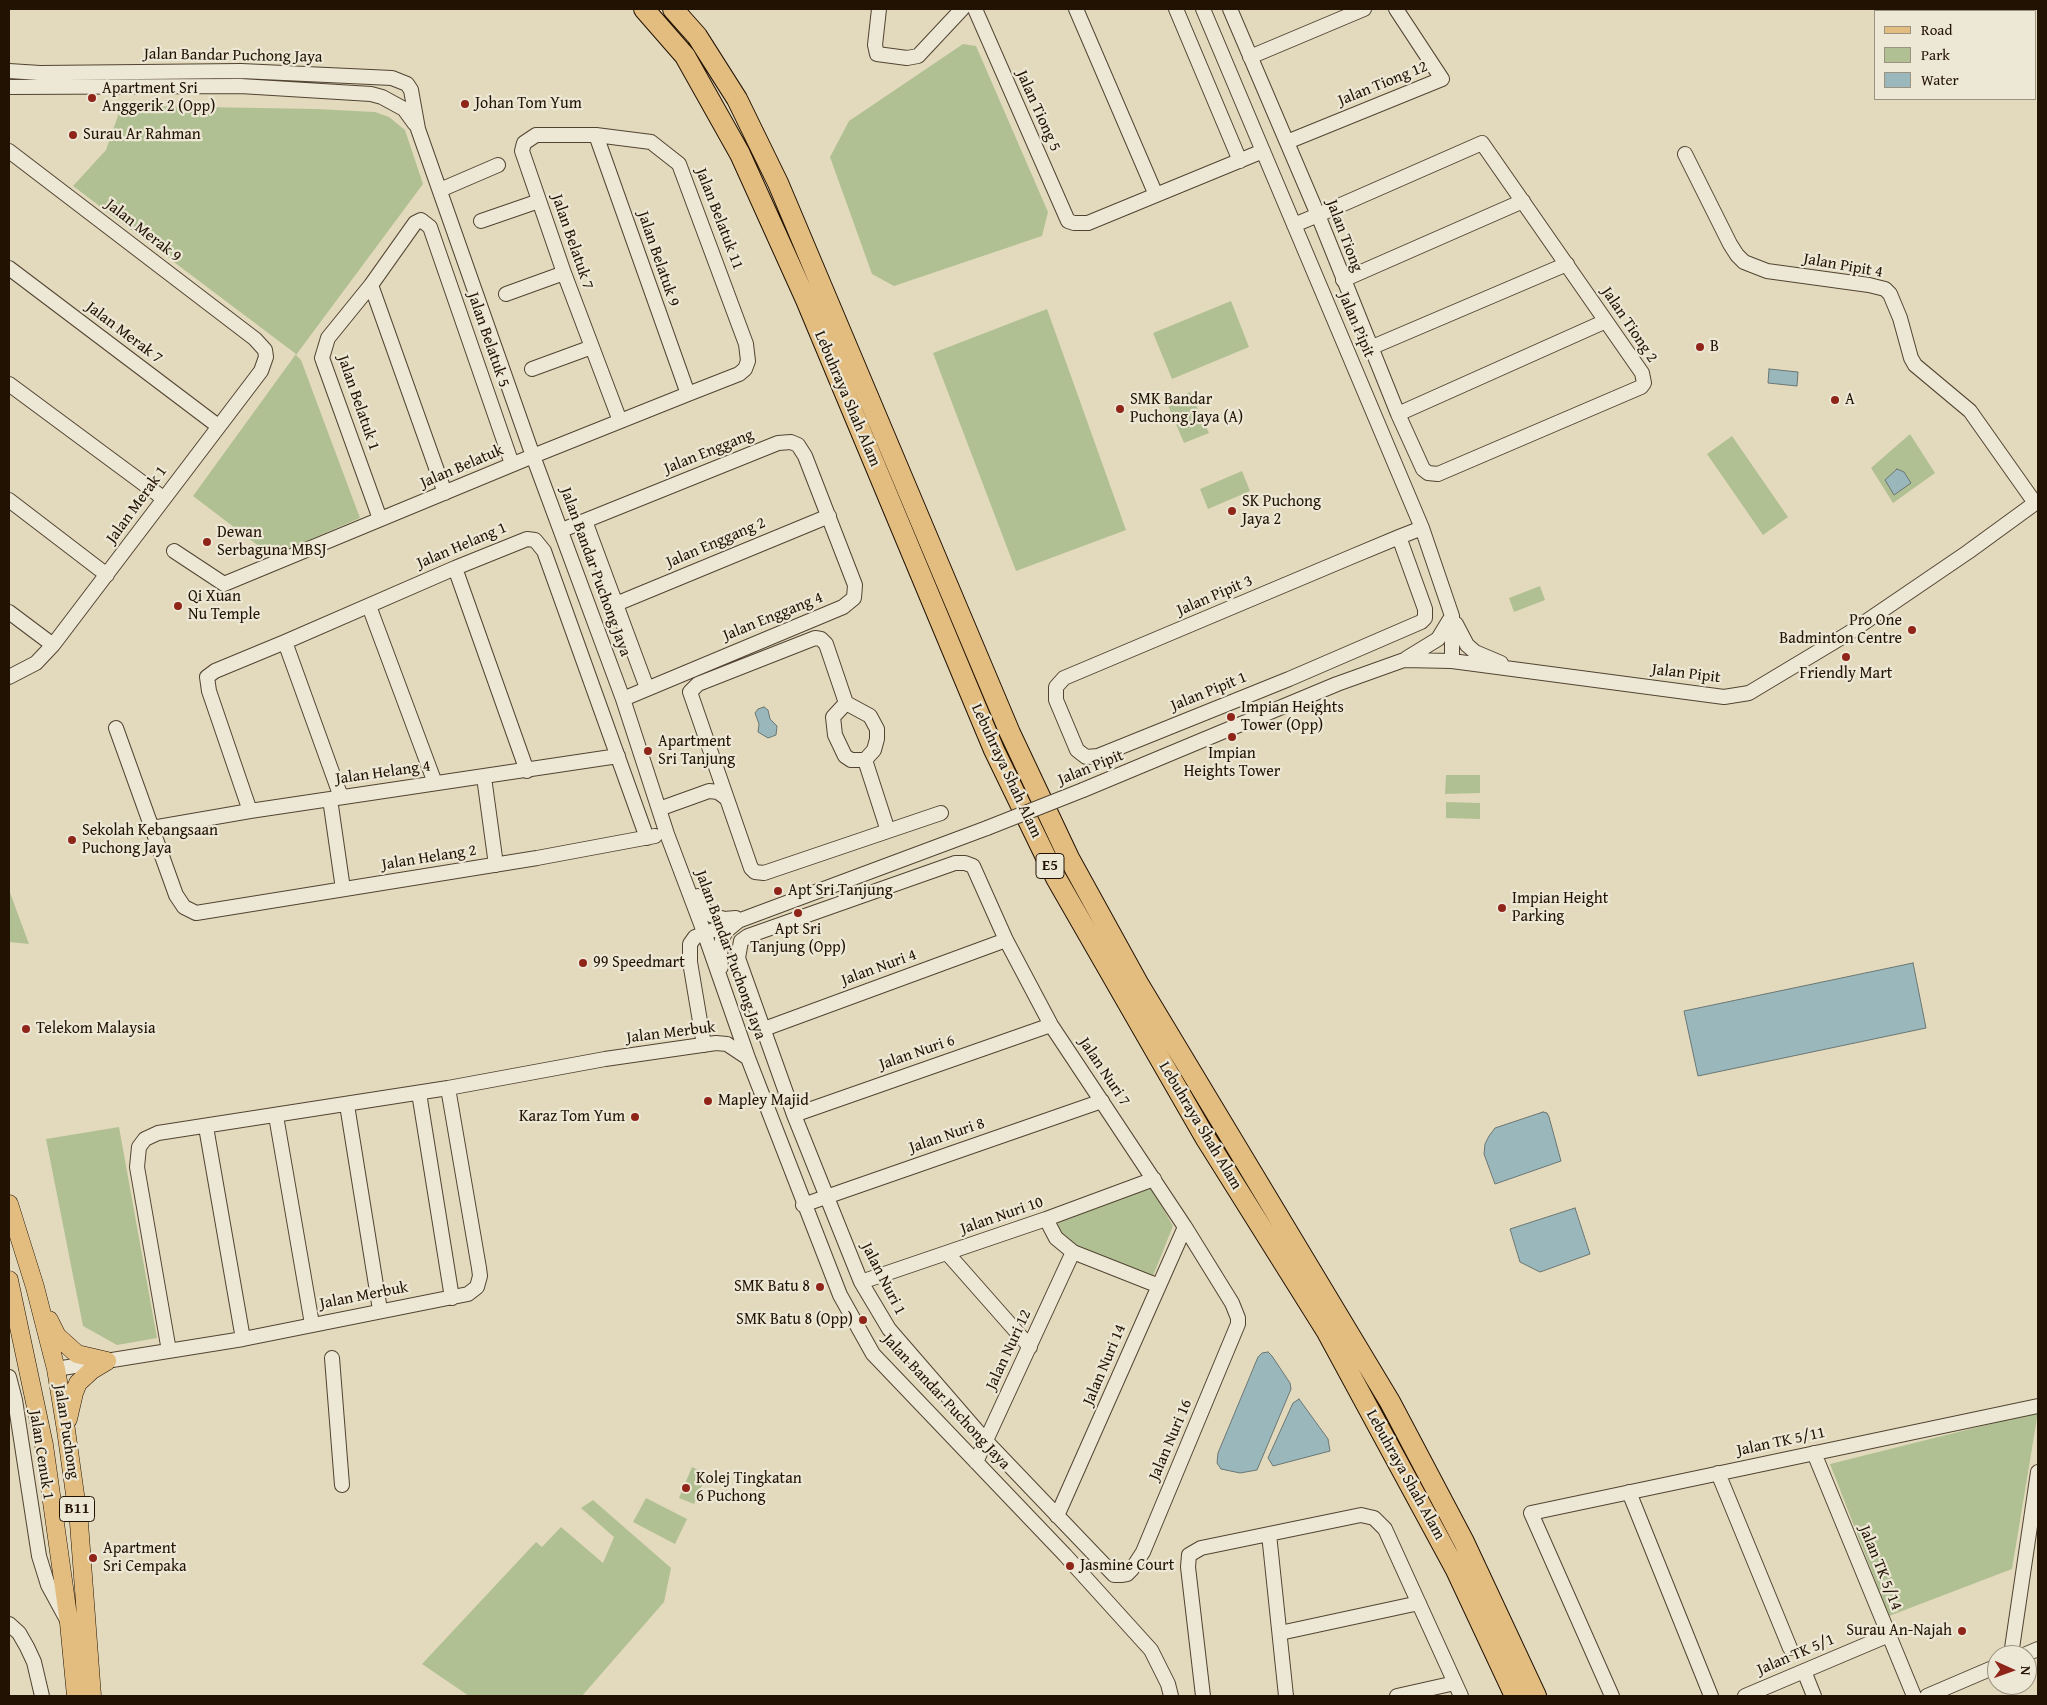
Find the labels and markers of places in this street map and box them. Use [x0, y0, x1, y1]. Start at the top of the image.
place label: Apartment Sri Anggerik 2 (Opp) [102, 79, 215, 117]
marker: Apartment Sri Anggerik 2 (Opp) [86, 92, 98, 104]
place label: Johan Tom Yum [475, 94, 582, 114]
marker: Johan Tom Yum [459, 98, 471, 110]
place label: Surau Ar Rahman [83, 125, 201, 145]
marker: Surau Ar Rahman [67, 129, 79, 141]
place label: B [1710, 337, 1719, 357]
marker: B [1694, 341, 1706, 353]
place label: SMK Bandar Puchong Jaya (A) [1130, 390, 1243, 428]
place label: A [1845, 390, 1855, 410]
marker: A [1829, 394, 1841, 406]
marker: SMK Bandar Puchong Jaya (A) [1114, 403, 1126, 415]
place label: SK Puchong Jaya 2 [1242, 492, 1321, 530]
marker: SK Puchong Jaya 2 [1226, 505, 1238, 517]
place label: Dewan Serbaguna MBSJ [217, 523, 326, 561]
marker: Dewan Serbaguna MBSJ [201, 536, 213, 548]
place label: Qi Xuan Nu Temple [188, 587, 260, 625]
marker: Qi Xuan Nu Temple [172, 600, 184, 612]
place label: Pro One Badminton Centre [1779, 611, 1902, 649]
marker: Pro One Badminton Centre [1906, 624, 1918, 636]
marker: Friendly Mart [1840, 651, 1852, 663]
place label: Friendly Mart [1800, 664, 1892, 684]
place label: Impian Heights Tower (Opp) [1241, 698, 1344, 736]
marker: Impian Heights Tower (Opp) [1225, 711, 1237, 723]
marker: Impian Heights Tower [1226, 731, 1238, 743]
place label: Apartment Sri Tanjung [658, 732, 735, 770]
place label: Impian Heights Tower [1184, 744, 1280, 782]
marker: Apartment Sri Tanjung [642, 745, 654, 757]
place label: Sekolah Kebangsaan Puchong Jaya [82, 821, 218, 859]
marker: Sekolah Kebangsaan Puchong Jaya [66, 834, 78, 846]
place label: Apt Sri Tanjung [788, 881, 893, 901]
marker: Apt Sri Tanjung [772, 885, 784, 897]
place label: Impian Height Parking [1512, 889, 1608, 927]
marker: Impian Height Parking [1496, 902, 1508, 914]
marker: Apt Sri Tanjung (Opp) [792, 907, 804, 919]
place label: Apt Sri Tanjung (Opp) [750, 920, 846, 958]
place label: 99 Speedmart [593, 953, 685, 973]
marker: 99 Speedmart [577, 957, 589, 969]
place label: Telekom Malaysia [36, 1019, 156, 1039]
marker: Telekom Malaysia [20, 1023, 32, 1035]
place label: Mapley Majid [718, 1091, 809, 1111]
marker: Mapley Majid [702, 1095, 714, 1107]
place label: Karaz Tom Yum [519, 1107, 625, 1127]
marker: Karaz Tom Yum [629, 1111, 641, 1123]
place label: SMK Batu 8 [734, 1277, 810, 1297]
marker: SMK Batu 8 [814, 1281, 826, 1293]
place label: SMK Batu 8 (Opp) [736, 1310, 853, 1330]
marker: SMK Batu 8 (Opp) [857, 1314, 869, 1326]
place label: Kolej Tingkatan 6 Puchong [696, 1469, 802, 1507]
marker: Kolej Tingkatan 6 Puchong [680, 1482, 692, 1494]
place label: Apartment Sri Cempaka [103, 1539, 187, 1577]
marker: Apartment Sri Cempaka [87, 1552, 99, 1564]
place label: Jasmine Court [1080, 1556, 1174, 1576]
marker: Jasmine Court [1064, 1560, 1076, 1572]
place label: Surau An-Najah [1846, 1621, 1952, 1641]
marker: Surau An-Najah [1956, 1625, 1968, 1637]

